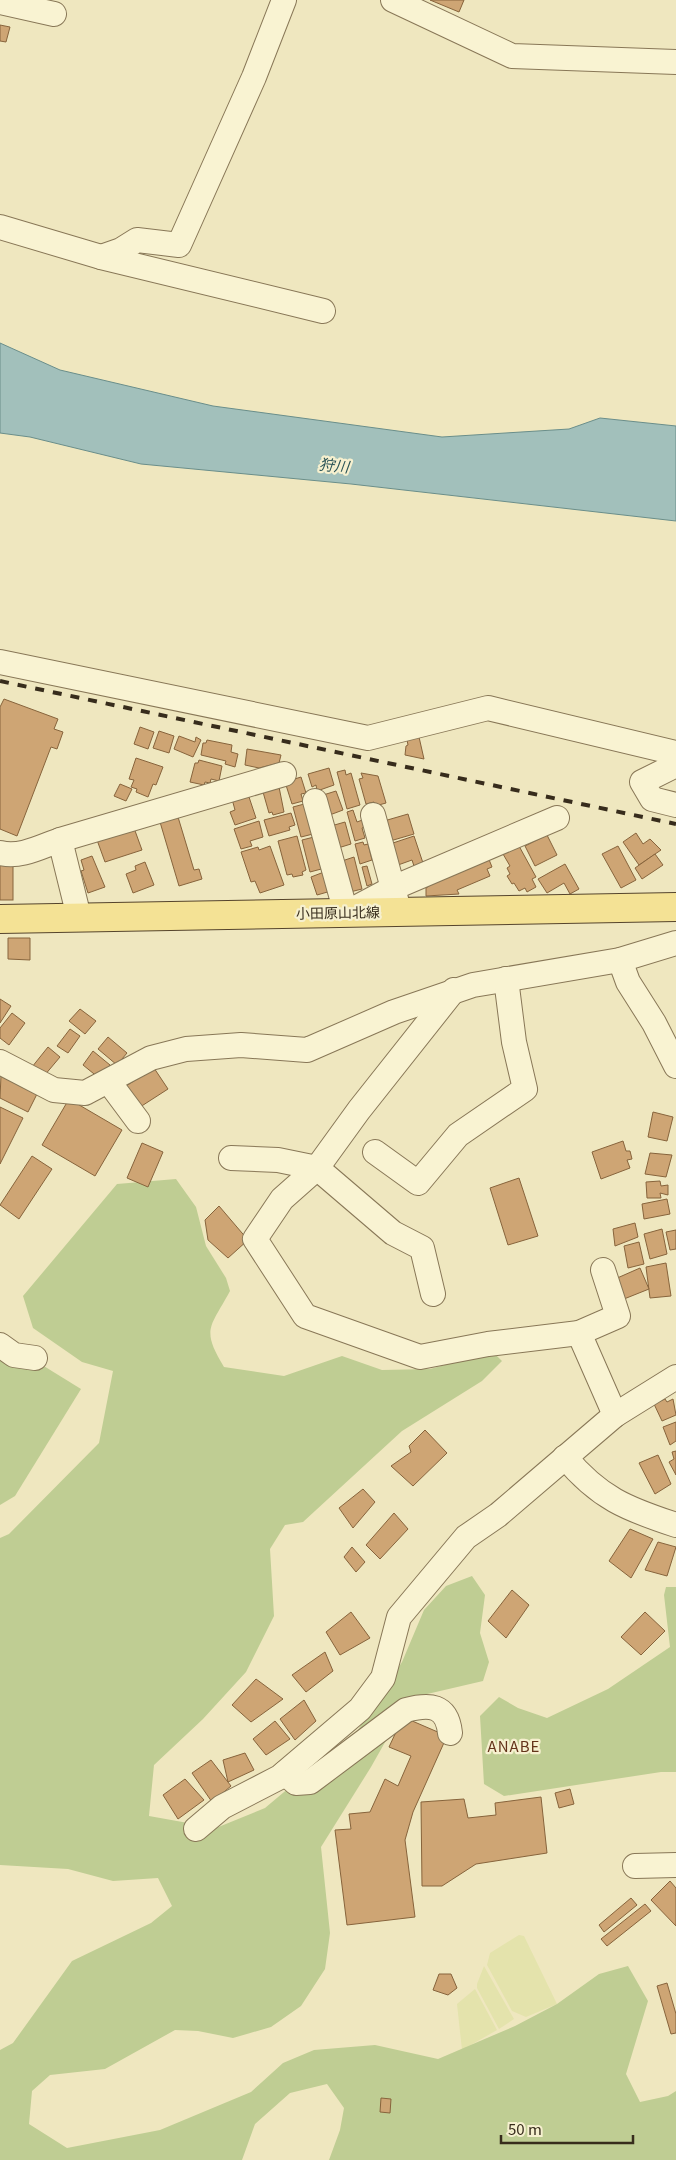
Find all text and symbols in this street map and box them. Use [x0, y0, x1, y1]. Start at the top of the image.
water label: 狩川 [318, 452, 352, 477]
street label: 小田原山北線 [296, 901, 380, 923]
district label: ANABE [488, 1735, 540, 1756]
scale bar [501, 2112, 634, 2144]
text: 50 m [508, 2118, 542, 2139]

